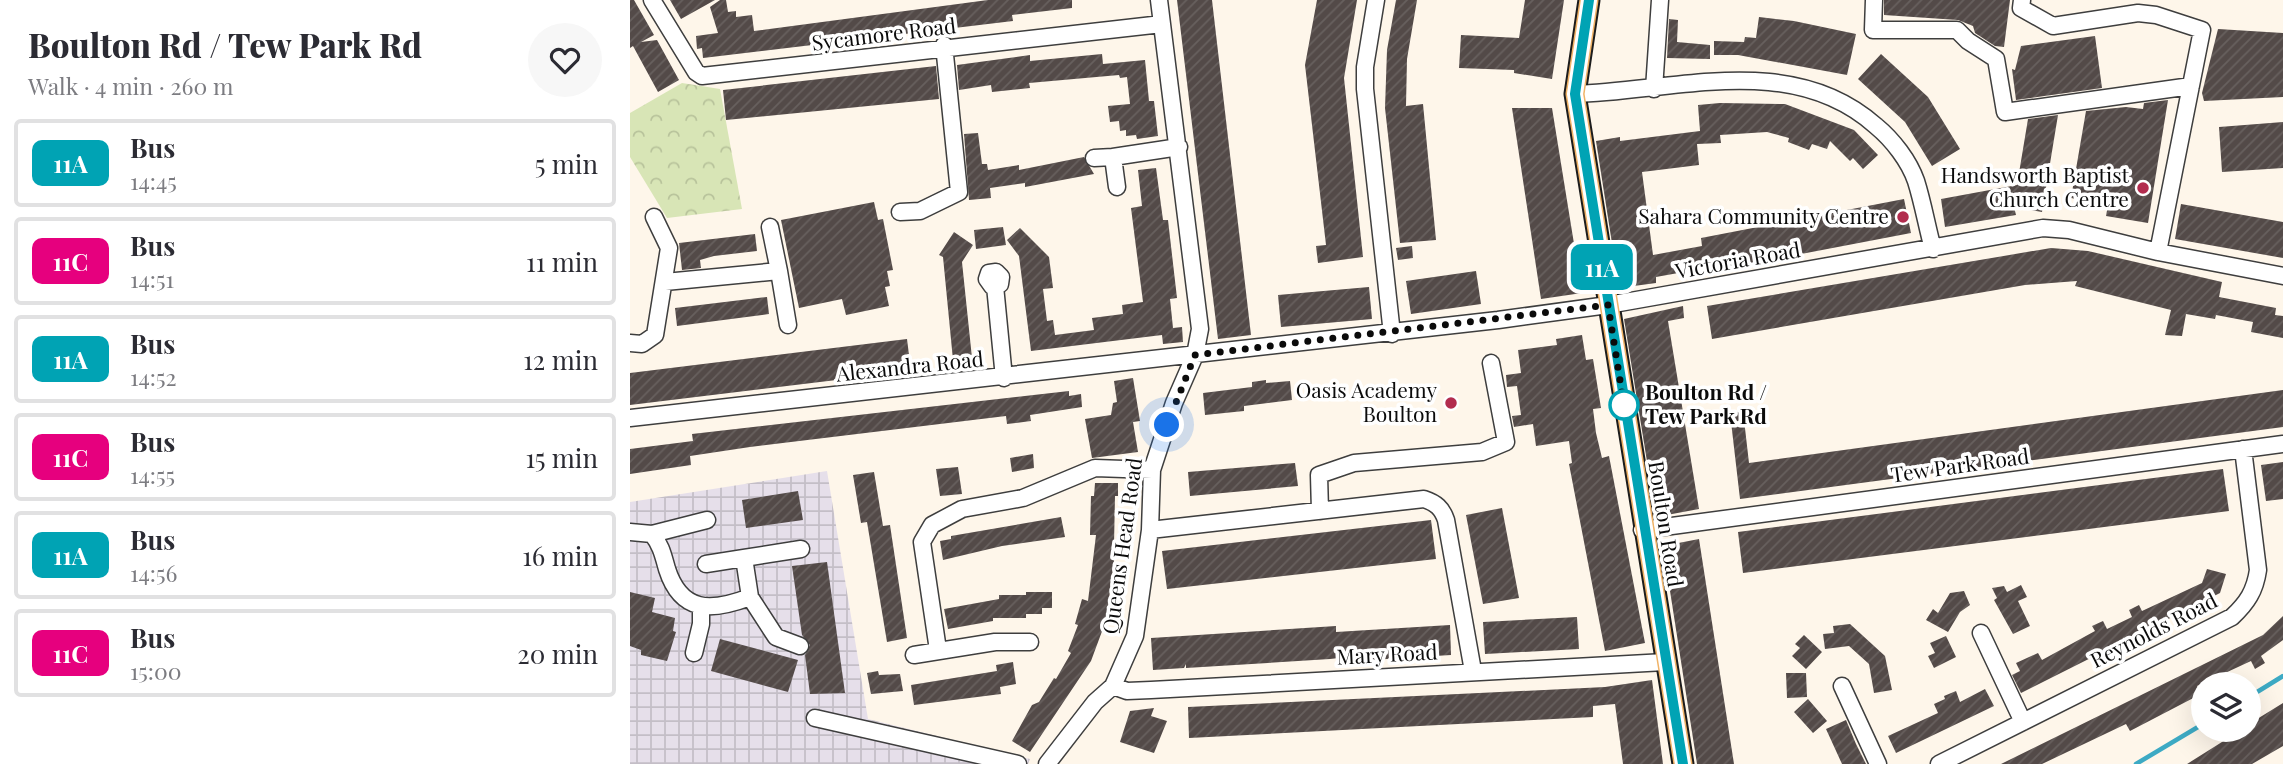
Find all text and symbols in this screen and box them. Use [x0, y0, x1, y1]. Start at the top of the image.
street label: Sycamore Road [810, 10, 957, 56]
text: Boulton Rd / Tew Park Rd [28, 22, 422, 66]
button: heart [528, 23, 602, 97]
text: Walk · 4 min · 260 m [28, 70, 233, 101]
text: Bus [130, 130, 175, 165]
text: 5 min [535, 146, 598, 181]
text: 11A [53, 147, 88, 179]
place label: Handsworth Baptist Church Centre [1941, 160, 2130, 212]
text: 14:45 [130, 165, 177, 196]
marker: Handsworth Baptist Church Centre [2135, 180, 2151, 196]
place label: Sahara Community Centre [1638, 201, 1889, 229]
marker: Sahara Community Centre [1895, 209, 1911, 225]
text: Bus [130, 228, 175, 263]
street label: Victoria Road [1672, 234, 1802, 284]
text: 11 min [526, 244, 598, 279]
line badge: 11A [1562, 244, 1642, 290]
text: 11C [53, 245, 88, 277]
text: 11A [1585, 251, 1619, 283]
text: 14:51 [130, 263, 174, 294]
text: Bus [130, 326, 175, 361]
text: 12 min [523, 342, 598, 377]
text: 11A [53, 343, 88, 375]
street label: Alexandra Road [834, 343, 985, 387]
text: 14:52 [130, 361, 177, 392]
place label: Oasis Academy Boulton [1296, 375, 1437, 427]
place label: Boulton Rd / Tew Park Rd [1645, 377, 1767, 429]
marker: Boulton Rd / Tew Park Rd [1609, 390, 1639, 420]
marker: Oasis Academy Boulton [1443, 395, 1459, 411]
your location [1149, 407, 1184, 442]
text: Bus [130, 424, 175, 459]
text: 15 min [526, 440, 598, 475]
street label: Tew Park Road [1889, 440, 2031, 488]
text: 11C [53, 441, 88, 473]
street label: Queens Head Road [1095, 456, 1147, 636]
text: 14:55 [130, 459, 175, 490]
street label: Boulton Road [1643, 459, 1691, 589]
text: Bus [130, 522, 175, 557]
text: 16 min [522, 538, 598, 573]
text: 11A [53, 539, 88, 571]
text: 14:56 [130, 557, 177, 588]
street label: Reynolds Road [2085, 585, 2221, 673]
text: Bus [130, 620, 175, 655]
text: 20 min [517, 636, 598, 671]
street label: Mary Road [1336, 636, 1438, 670]
text: 11C [53, 637, 88, 669]
text: 15:00 [130, 655, 182, 686]
map controls [2191, 672, 2261, 742]
button: layers [2191, 672, 2261, 742]

